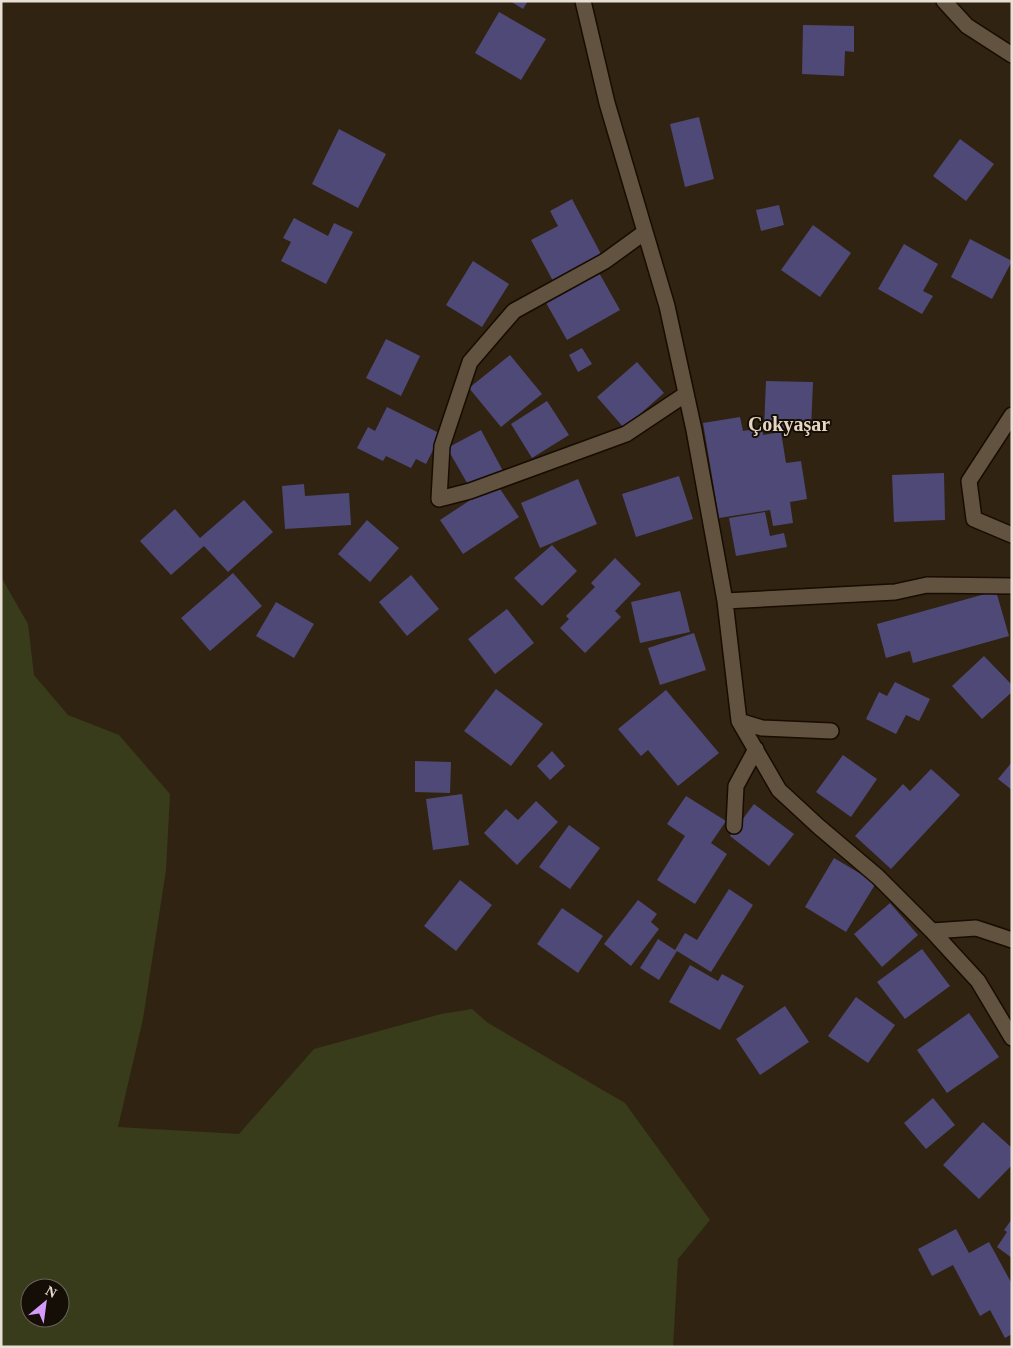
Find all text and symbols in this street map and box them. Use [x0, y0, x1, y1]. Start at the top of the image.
district label: Çokyaşar [748, 413, 830, 436]
north arrow [20, 1278, 70, 1328]
text: N [43, 1283, 59, 1301]

